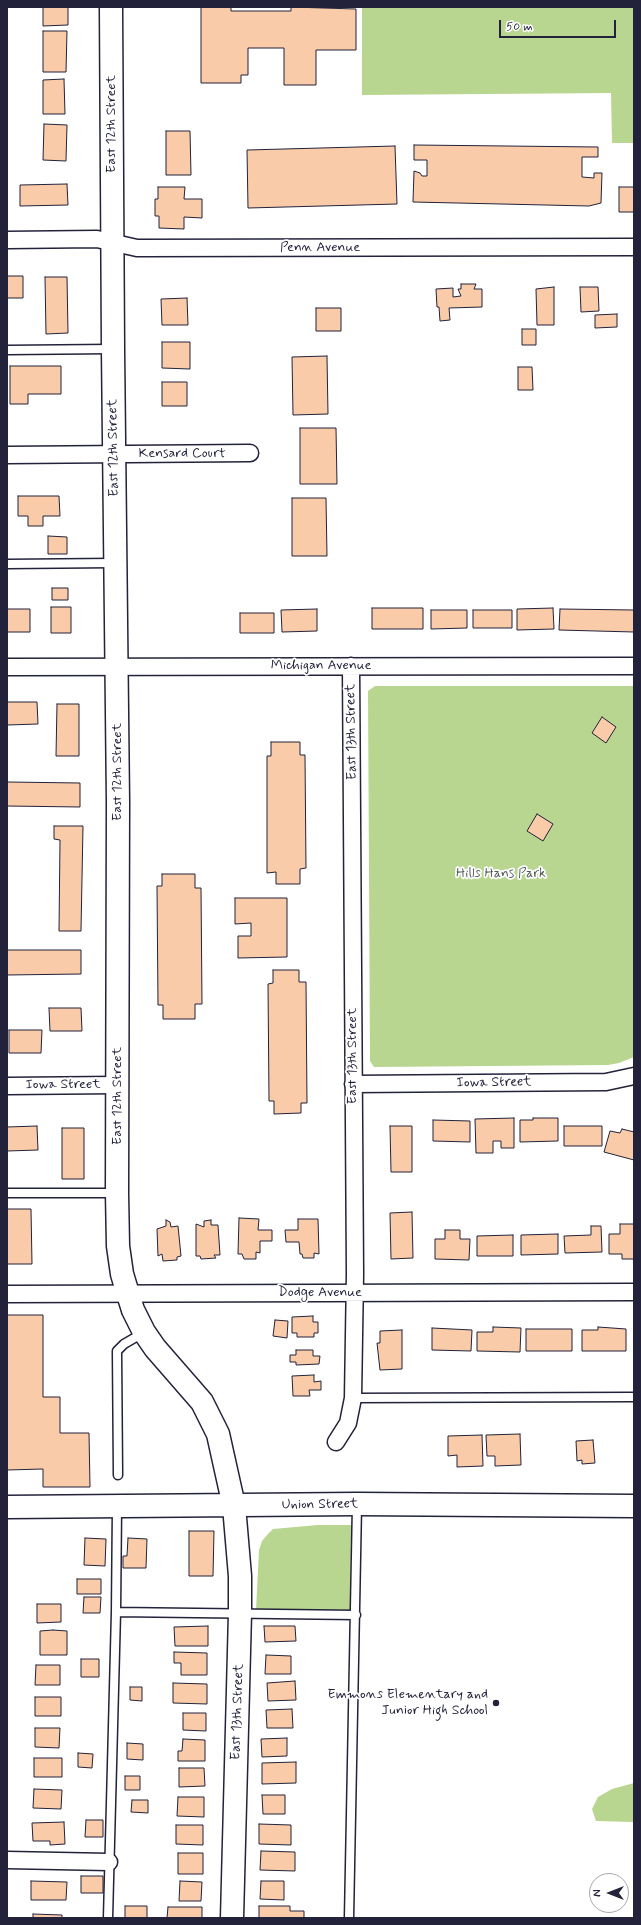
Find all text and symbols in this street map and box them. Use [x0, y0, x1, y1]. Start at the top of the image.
scale bar [501, 12, 618, 38]
text: 50 m [506, 19, 533, 35]
street label: East 12th Street [104, 75, 120, 173]
street label: Penn Avenue [280, 240, 360, 256]
street label: East 12th Street [105, 399, 123, 497]
street label: Kensard Court [138, 446, 226, 462]
street label: Michigan Avenue [271, 658, 371, 674]
street label: East 13th Street [343, 684, 361, 780]
street label: East 12th Street [110, 723, 126, 821]
park label: Hills Hans Park [456, 866, 546, 882]
street label: East 13th Street [345, 1008, 361, 1104]
street label: East 12th Street [110, 1047, 126, 1145]
street label: Iowa Street [456, 1074, 532, 1092]
street label: Iowa Street [25, 1077, 101, 1093]
street label: Dodge Avenue [278, 1285, 362, 1301]
street label: Union Street [282, 1496, 358, 1514]
street label: East 13th Street [228, 1664, 248, 1760]
place label: Emmons Elementary and Junior High School [328, 1687, 488, 1720]
marker: Emmons Elementary and Junior High School [491, 1698, 501, 1708]
north arrow [589, 1873, 629, 1913]
text: N [591, 1889, 605, 1897]

